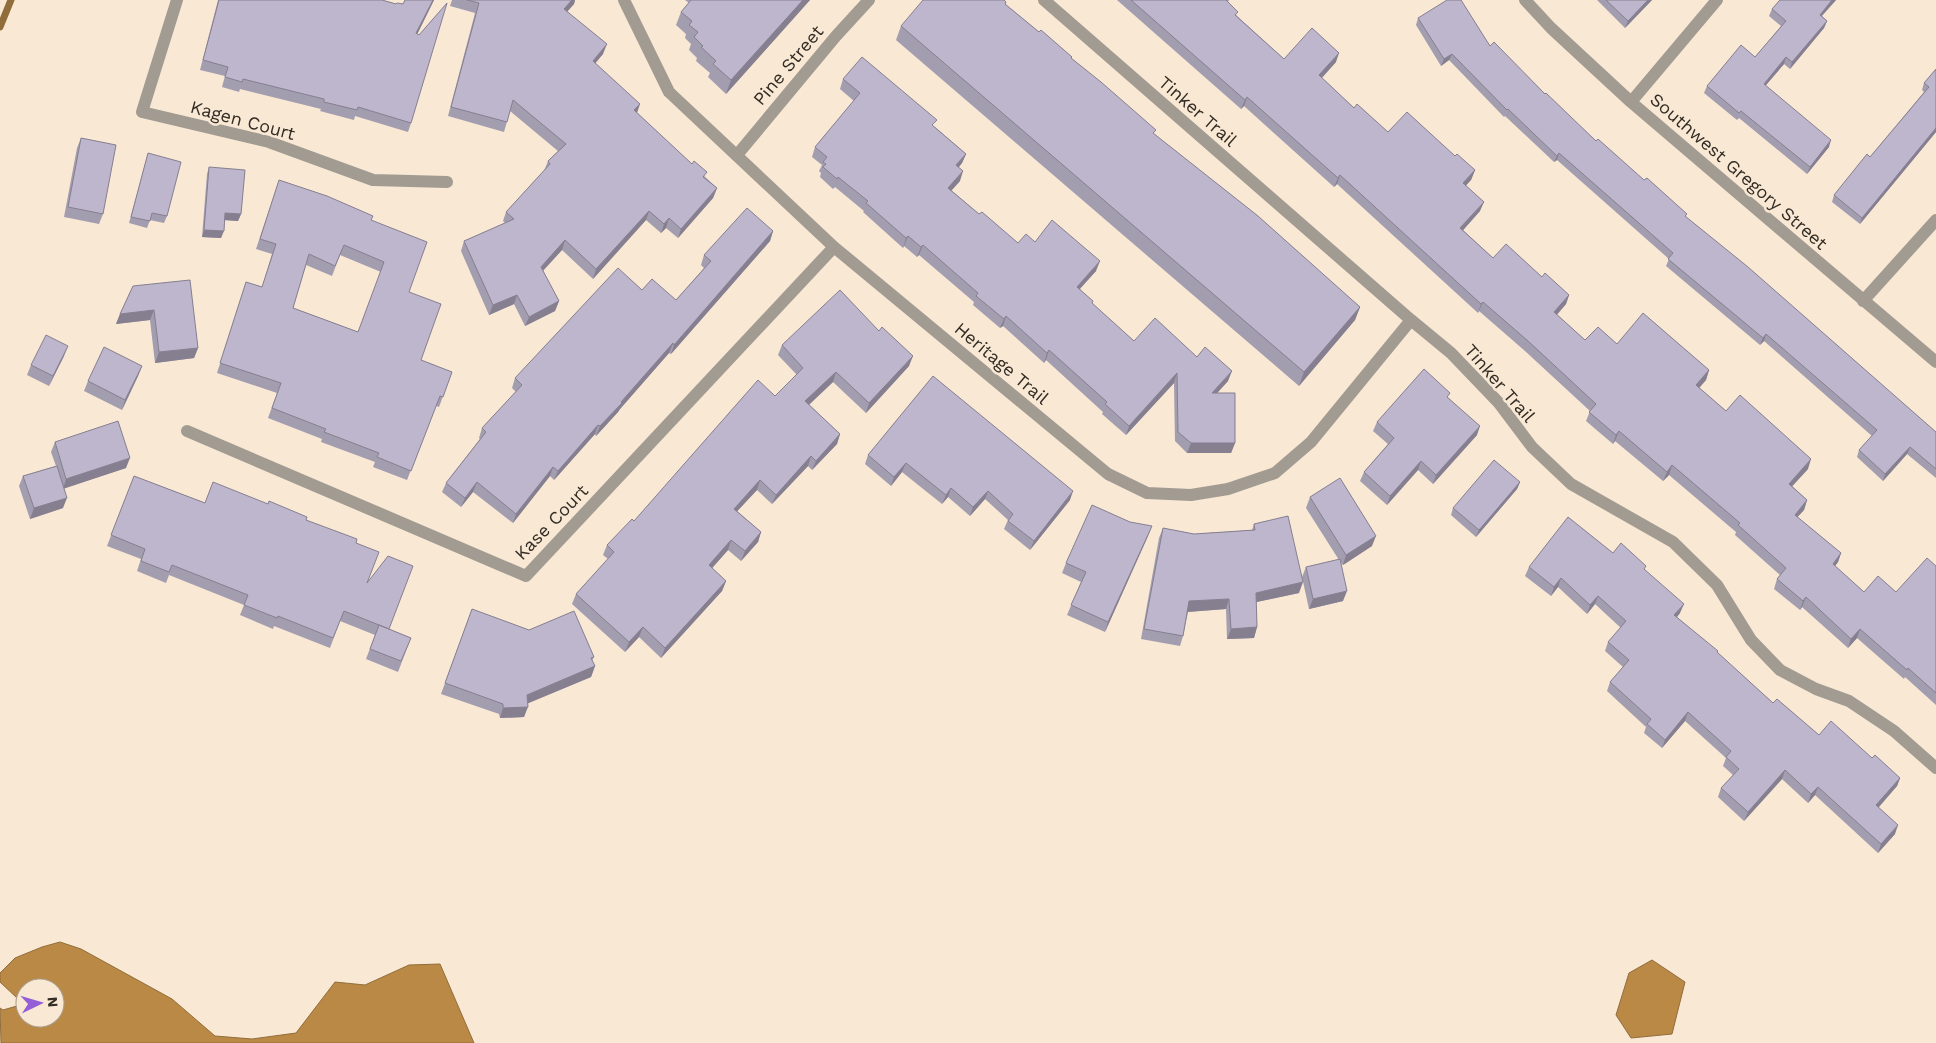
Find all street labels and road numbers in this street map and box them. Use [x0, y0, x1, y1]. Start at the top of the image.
street label: Pine Street [749, 21, 828, 109]
street label: Tinker Trail [1155, 71, 1242, 151]
street label: Southwest Gregory Street [1646, 88, 1832, 254]
street label: Kagen Court [188, 96, 298, 144]
street label: Heritage Trail [951, 318, 1054, 409]
street label: Tinker Trail [1460, 340, 1540, 427]
street label: Kase Court [510, 480, 592, 564]

